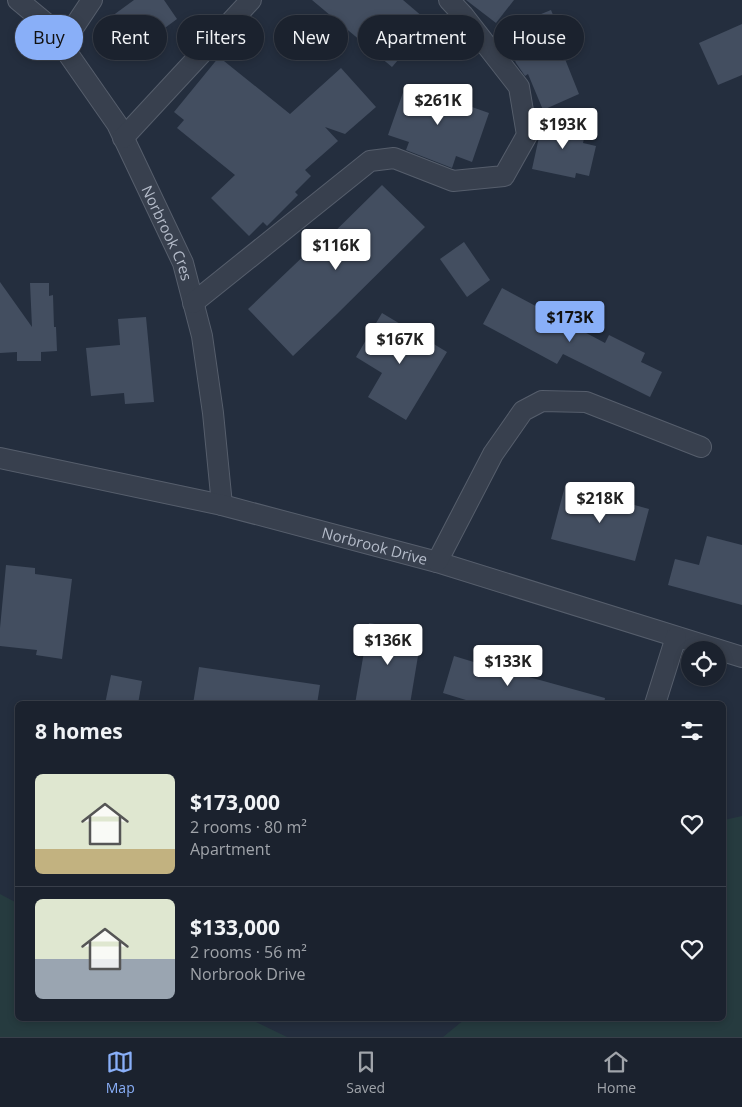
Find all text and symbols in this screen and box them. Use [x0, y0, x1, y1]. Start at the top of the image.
chip: Buy [15, 15, 83, 60]
chip: Rent [93, 15, 167, 60]
chip: Filters [177, 15, 264, 60]
chip: New [274, 15, 348, 60]
chip: Apartment [358, 15, 484, 60]
chip: House [494, 15, 584, 60]
pin: $261K [403, 84, 473, 126]
text: $261K [414, 89, 462, 111]
pin: $193K [528, 108, 598, 150]
text: $193K [539, 113, 587, 135]
street label: Norbrook Cres [137, 182, 197, 283]
pin: $116K [301, 228, 371, 271]
text: $116K [312, 234, 360, 256]
pin: $173K [535, 300, 605, 343]
text: $173K [546, 306, 594, 328]
pin: $167K [365, 322, 435, 365]
text: $167K [376, 328, 424, 350]
pin: $218K [565, 482, 635, 524]
text: $218K [576, 487, 624, 509]
street label: Norbrook Drive [320, 522, 430, 569]
pin: $136K [353, 624, 423, 666]
text: $136K [364, 629, 412, 651]
map controls [681, 641, 726, 686]
button: locate [681, 641, 726, 686]
pin: $133K [473, 644, 543, 687]
text: $133K [484, 650, 532, 672]
text: 8 homes [35, 717, 123, 745]
icon: filters [678, 717, 706, 745]
text: $173,000 [190, 788, 280, 816]
icon: home [75, 794, 135, 854]
icon: heart [678, 810, 706, 838]
text: 2 rooms · 80 m² [190, 816, 307, 838]
text: Apartment [190, 838, 270, 860]
text: $133,000 [190, 913, 280, 941]
icon: home [75, 919, 135, 979]
icon: heart [678, 935, 706, 963]
text: 2 rooms · 56 m² [190, 941, 307, 963]
text: Norbrook Drive [190, 963, 306, 985]
tab: Map [106, 1048, 135, 1097]
tab: Saved [346, 1048, 385, 1097]
tab: Home [597, 1048, 636, 1097]

